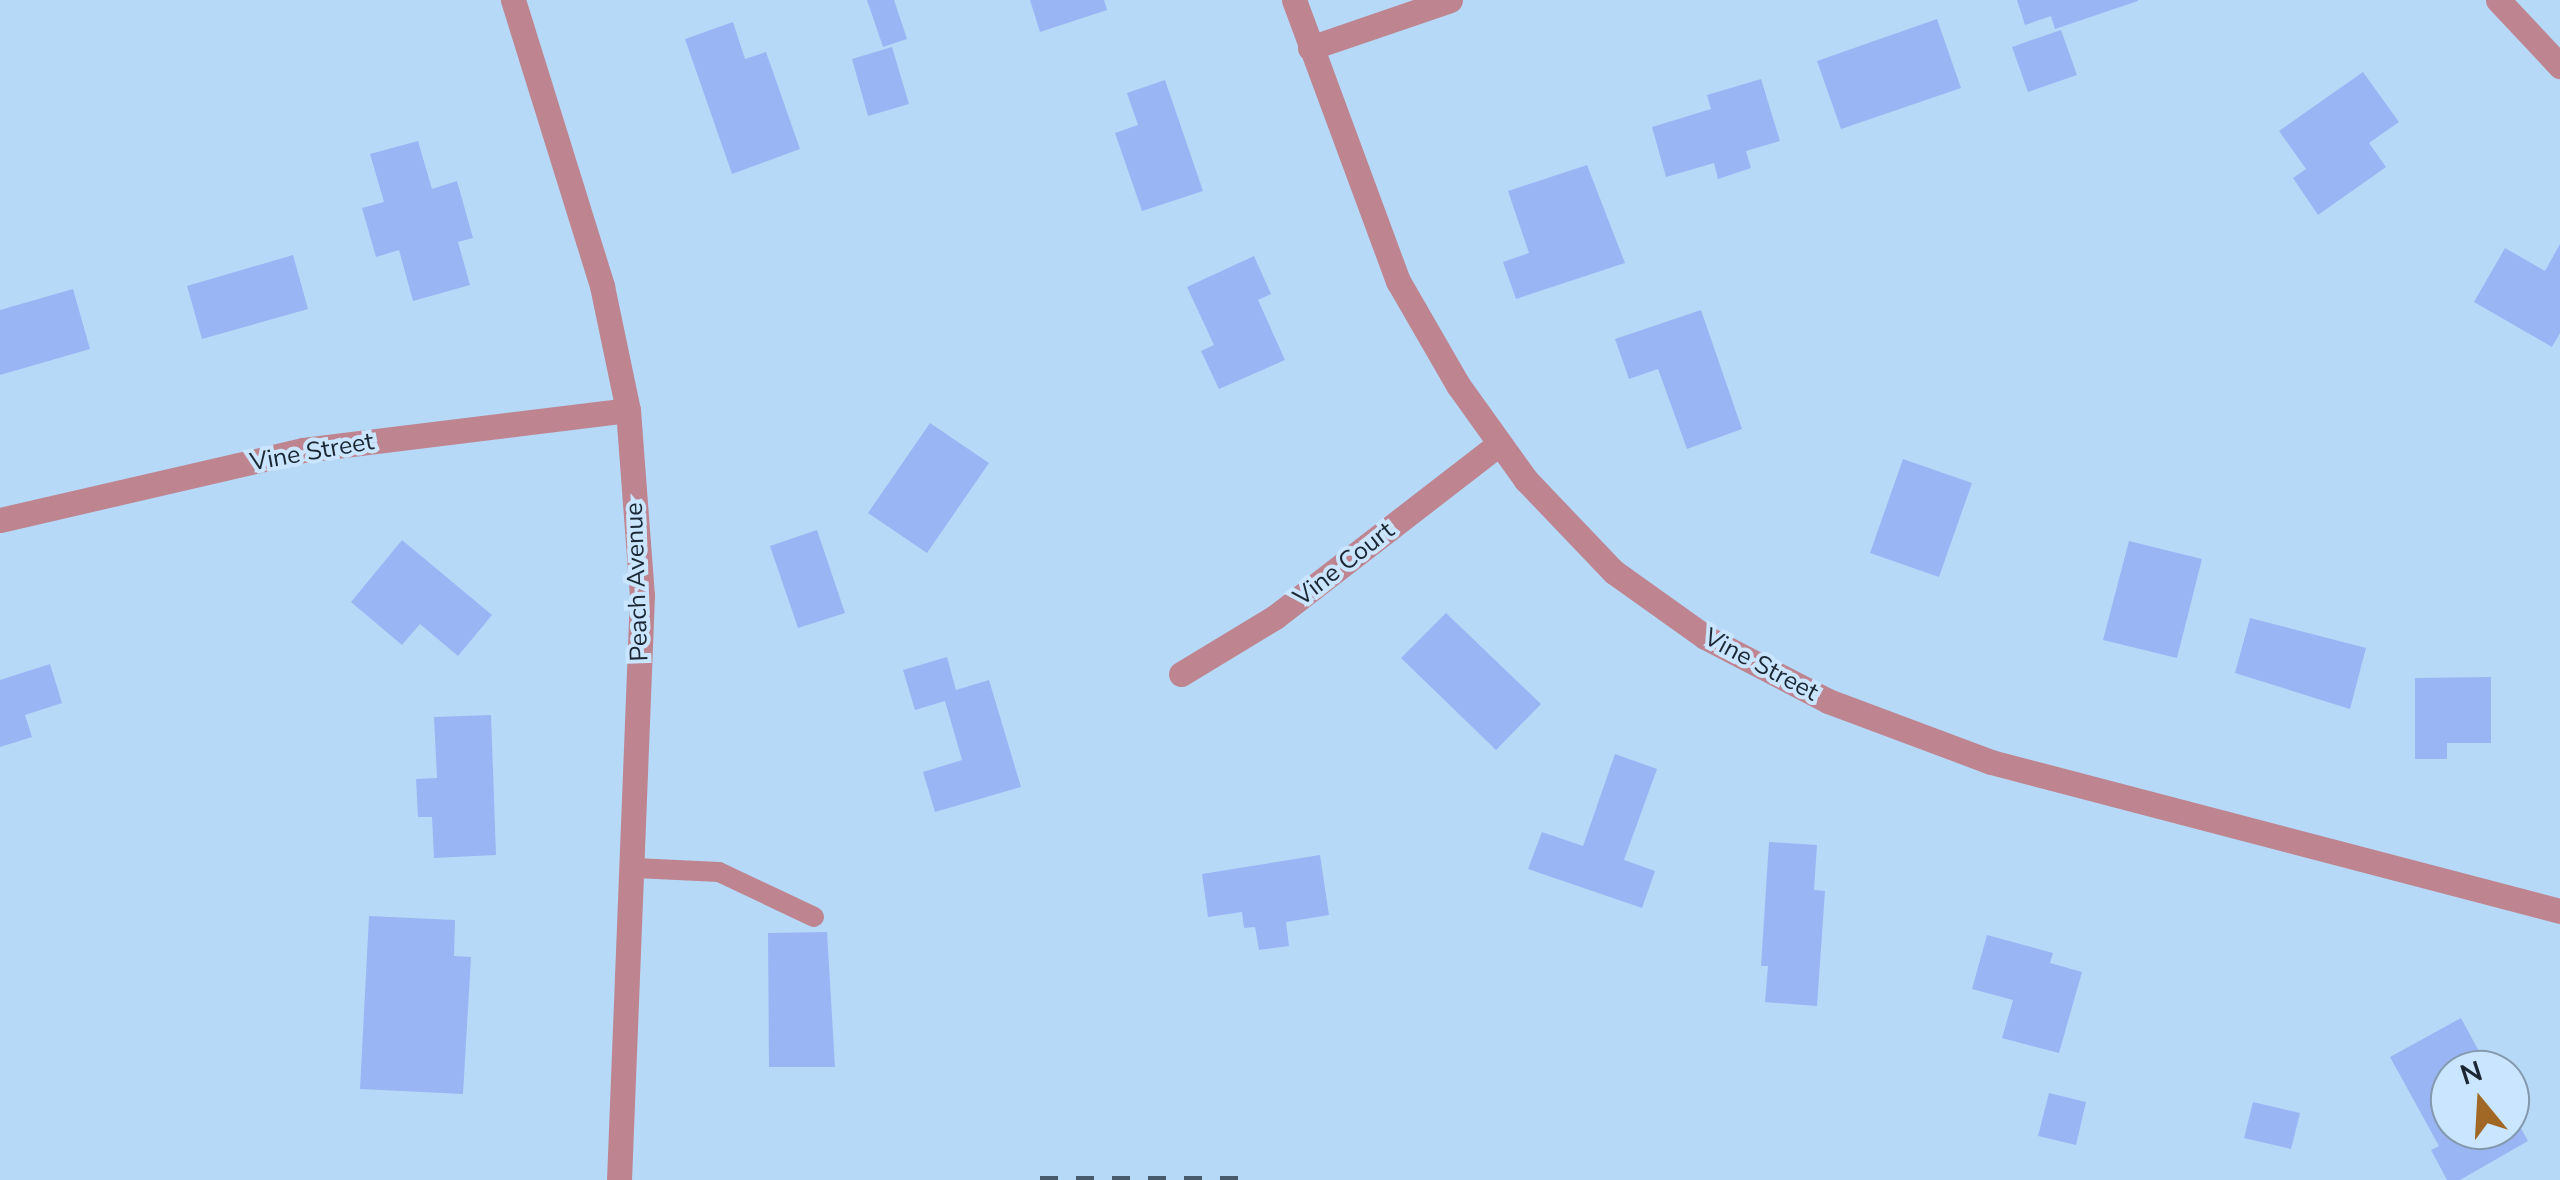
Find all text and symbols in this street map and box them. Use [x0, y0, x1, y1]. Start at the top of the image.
street label: Vine Street [248, 426, 376, 478]
street label: Peach Avenue [619, 502, 655, 662]
street label: Vine Court [1288, 515, 1400, 613]
street label: Vine Street [1699, 622, 1823, 708]
north arrow [2430, 1050, 2530, 1150]
text: N [2456, 1052, 2487, 1095]

